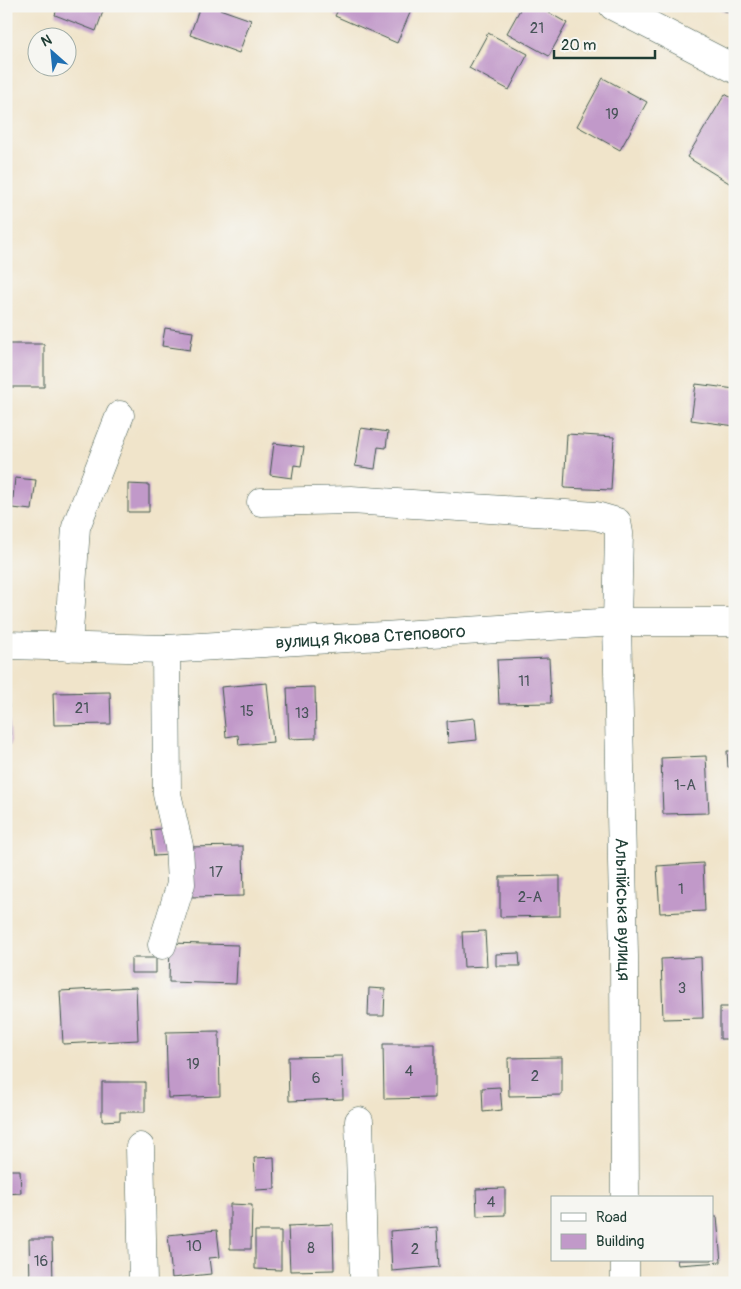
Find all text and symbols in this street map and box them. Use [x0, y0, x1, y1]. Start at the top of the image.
house number: 21 [530, 19, 544, 38]
north arrow [28, 28, 78, 78]
scale bar [554, 28, 655, 60]
text: N [38, 31, 54, 51]
text: 20 m [561, 36, 596, 55]
house number: 19 [605, 105, 619, 124]
street label: вулиця Якова Степового [275, 620, 467, 654]
house number: 11 [518, 672, 530, 691]
house number: 21 [75, 699, 89, 718]
house number: 15 [240, 702, 254, 721]
house number: 13 [295, 704, 309, 723]
house number: 1-А [674, 776, 696, 795]
street label: Альпійська вулиця [610, 837, 636, 981]
house number: 17 [209, 863, 223, 882]
house number: 1 [678, 880, 684, 899]
house number: 2-А [518, 888, 543, 907]
house number: 3 [678, 979, 686, 998]
house number: 19 [186, 1055, 200, 1074]
house number: 4 [405, 1062, 414, 1081]
house number: 2 [531, 1067, 539, 1086]
house number: 6 [312, 1069, 320, 1088]
house number: 4 [487, 1193, 496, 1212]
legend [551, 1196, 714, 1262]
text: Road [596, 1208, 627, 1227]
text: Building [596, 1232, 644, 1251]
house number: 10 [186, 1237, 202, 1256]
house number: 8 [307, 1239, 315, 1258]
house number: 2 [411, 1240, 419, 1259]
house number: 16 [34, 1252, 48, 1271]

